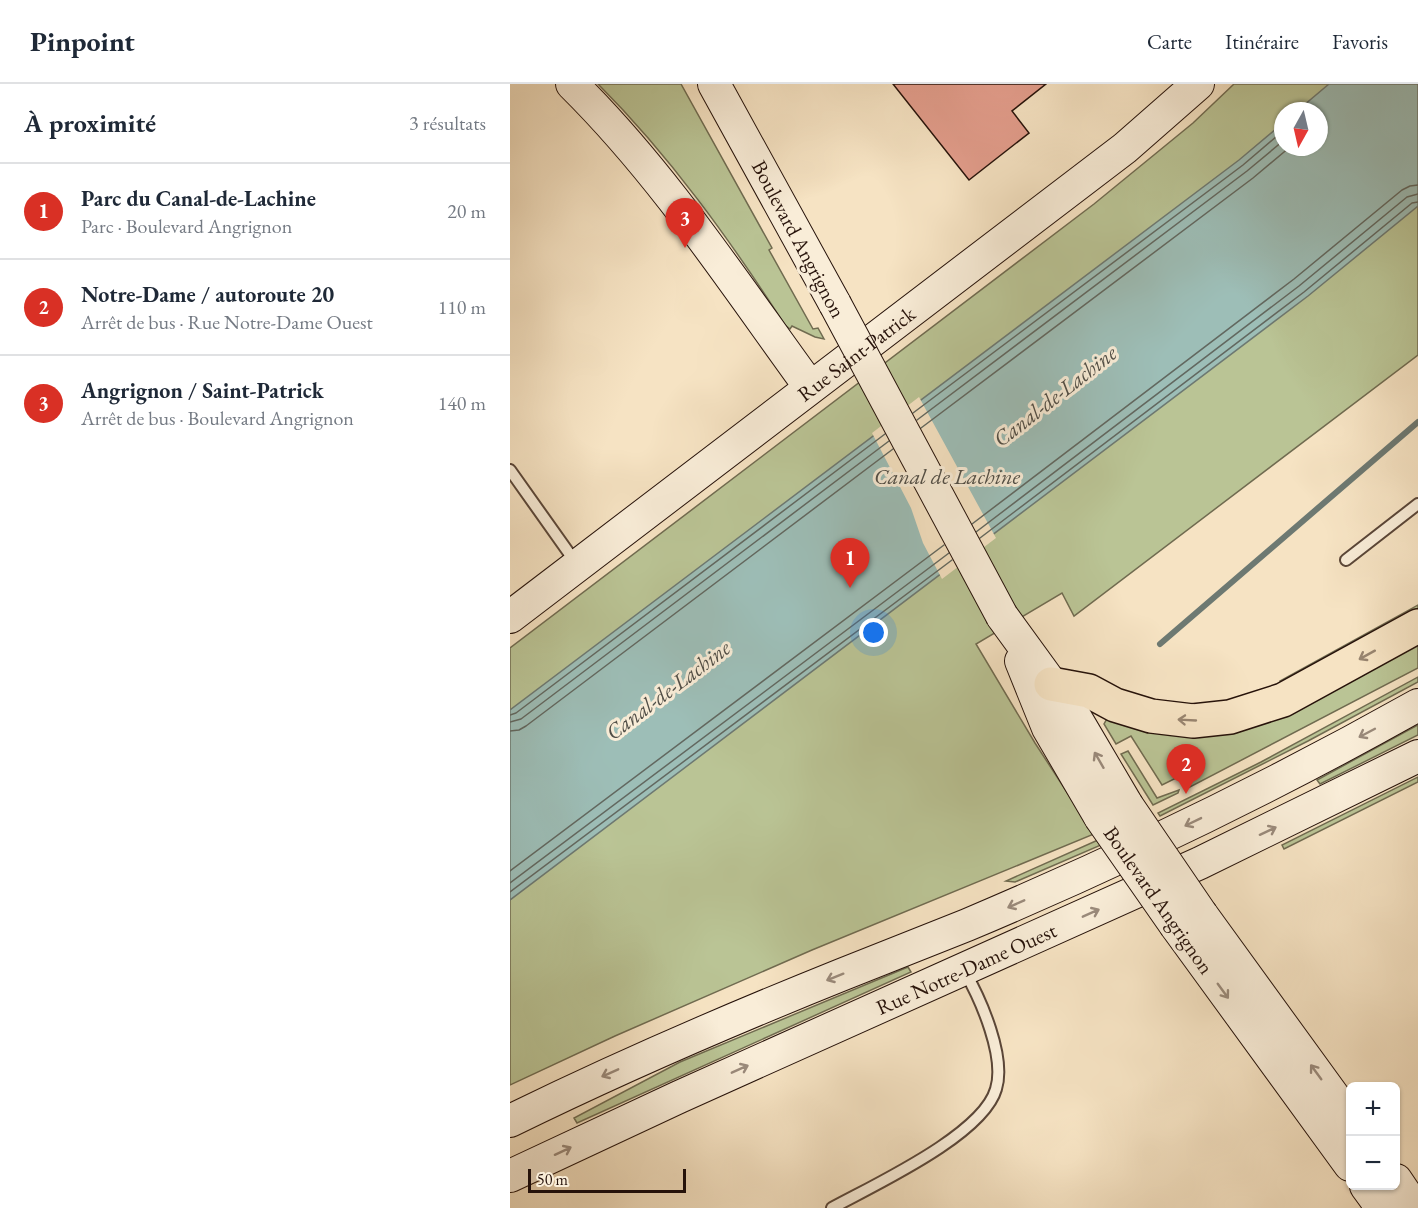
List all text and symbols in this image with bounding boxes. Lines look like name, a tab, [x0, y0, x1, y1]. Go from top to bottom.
text: Pinpoint	[30, 23, 135, 59]
text: Carte	[1147, 28, 1192, 55]
text: Itinéraire	[1225, 28, 1299, 55]
text: Favoris	[1332, 28, 1388, 55]
north arrow	[1274, 102, 1328, 156]
text: À proximité	[24, 106, 156, 140]
text: 3 résultats	[409, 110, 486, 136]
street label: Boulevard Angrignon	[746, 156, 852, 322]
text: Parc du Canal-de-Lachine	[81, 184, 316, 213]
text: 1	[38, 198, 49, 224]
text: 20 m	[447, 198, 486, 224]
pin: 3	[666, 198, 705, 248]
text: Parc · Boulevard Angrignon	[81, 213, 292, 239]
text: Notre-Dame / autoroute 20	[81, 280, 334, 309]
text: 2	[38, 294, 49, 320]
text: 110 m	[438, 294, 486, 320]
street label: Rue Saint-Patrick	[791, 299, 921, 407]
text: Arrêt de bus · Rue Notre-Dame Ouest	[81, 309, 373, 335]
water label: Canal-de-Lachine	[987, 338, 1123, 453]
text: Angrignon / Saint-Patrick	[81, 376, 324, 405]
text: 3	[38, 390, 49, 416]
text: 140 m	[438, 390, 486, 416]
text: Arrêt de bus · Boulevard Angrignon	[81, 405, 354, 431]
water label: Canal de Lachine	[874, 462, 1021, 491]
pin: 1	[830, 538, 870, 588]
your location	[859, 618, 888, 647]
water label: Canal-de-Lachine	[600, 633, 737, 746]
one-way arrow	[1359, 649, 1376, 661]
one-way arrow	[1177, 715, 1197, 726]
one-way arrow	[1358, 728, 1376, 739]
pin: 2	[1166, 744, 1206, 794]
one-way arrow	[1093, 752, 1105, 769]
one-way arrow	[1185, 817, 1203, 828]
street label: Boulevard Angrignon	[1098, 821, 1220, 979]
one-way arrow	[1258, 824, 1276, 836]
one-way arrow	[1007, 899, 1025, 910]
one-way arrow	[1081, 906, 1099, 918]
street label: Rue Notre-Dame Ouest	[871, 916, 1061, 1020]
one-way arrow	[827, 972, 845, 983]
one-way arrow	[1217, 982, 1230, 998]
one-way arrow	[731, 1063, 749, 1074]
one-way arrow	[1310, 1064, 1322, 1080]
one-way arrow	[602, 1068, 620, 1079]
map controls	[1346, 1082, 1400, 1190]
button: +	[1346, 1082, 1400, 1136]
button: −	[1346, 1136, 1400, 1190]
one-way arrow	[553, 1144, 571, 1156]
scale bar	[528, 1166, 686, 1194]
text: 50 m	[537, 1169, 568, 1190]

